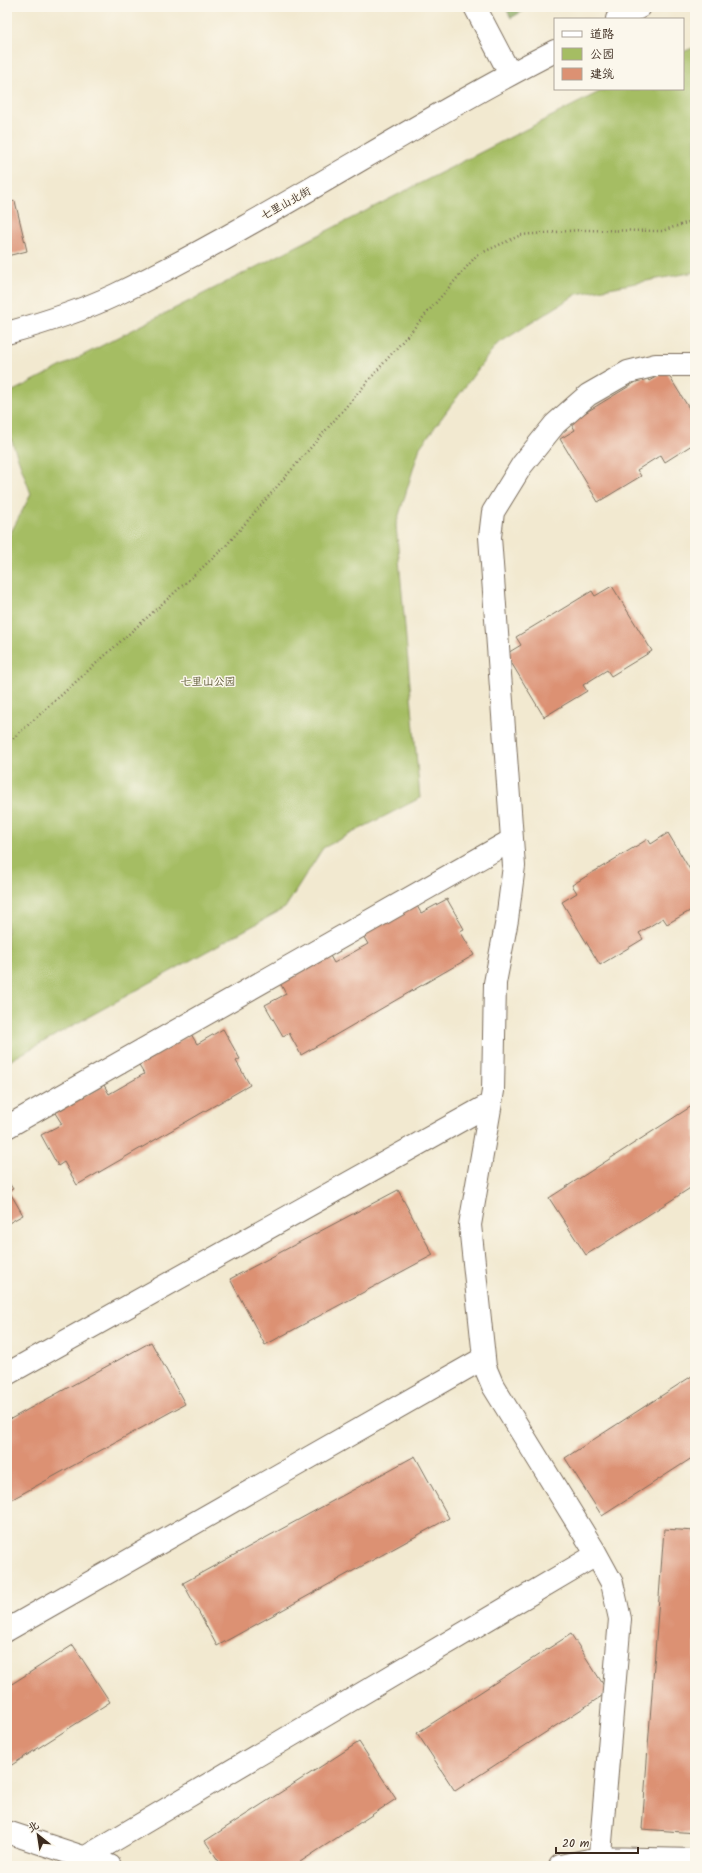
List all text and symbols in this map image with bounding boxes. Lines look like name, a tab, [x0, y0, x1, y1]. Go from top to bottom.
legend	[554, 18, 684, 90]
text: 道路	[590, 25, 614, 44]
text: 公园	[590, 45, 614, 64]
text: 建筑	[590, 65, 614, 84]
street label: 七里山北街	[258, 182, 315, 225]
park label: 七里山公园	[181, 673, 236, 691]
north arrow	[18, 1815, 58, 1855]
text: 北	[24, 1817, 43, 1838]
scale bar	[556, 1829, 638, 1855]
text: 20 m	[562, 1834, 590, 1853]

